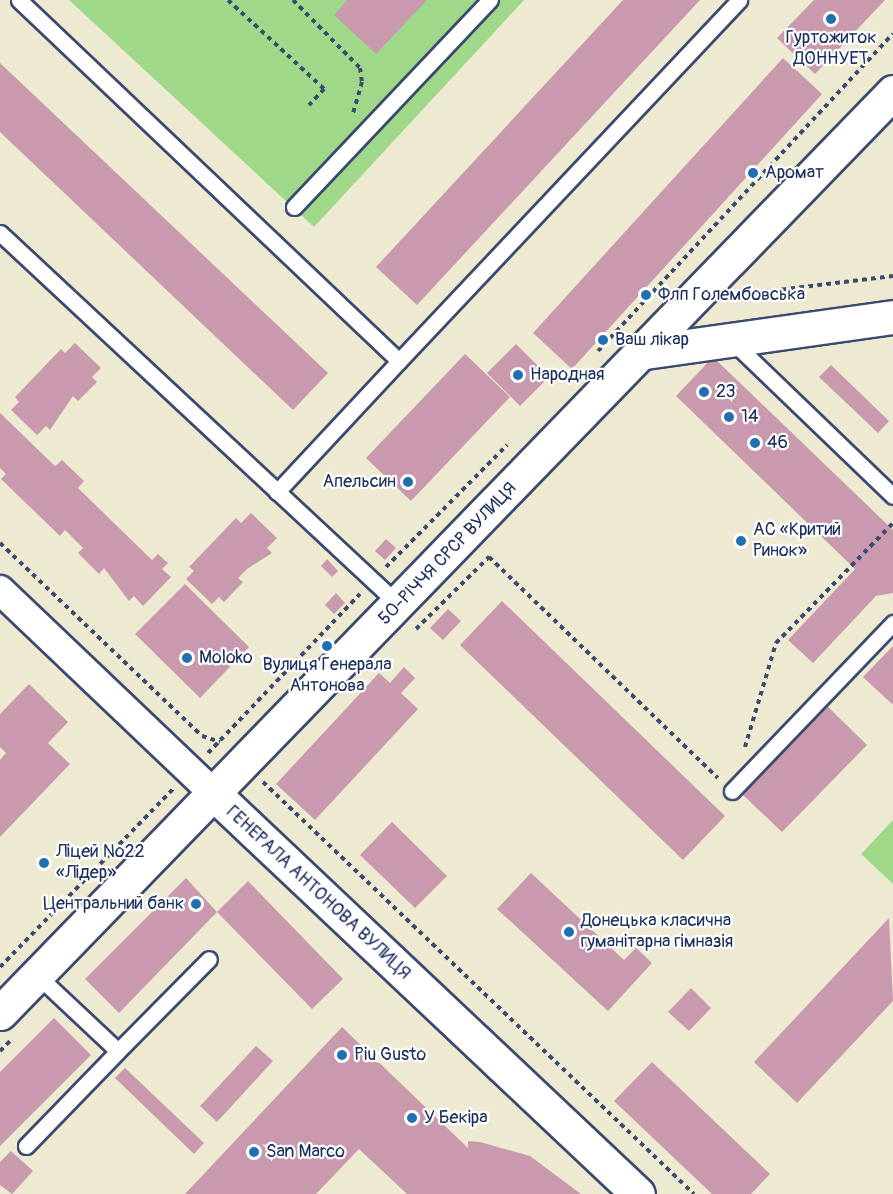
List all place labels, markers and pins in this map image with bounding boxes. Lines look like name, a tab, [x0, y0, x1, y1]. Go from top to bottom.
marker: Гуртожиток ДОННУЕТ	[824, 12, 838, 26]
place label: Гуртожиток ДОННУЕТ	[786, 28, 876, 70]
place label: Аромат	[765, 162, 824, 184]
marker: Аромат	[746, 166, 760, 180]
place label: Флп Голембовська	[658, 284, 805, 306]
marker: Флп Голембовська	[639, 288, 653, 302]
place label: Ваш лікар	[615, 329, 689, 351]
marker: Ваш лікар	[596, 333, 610, 347]
place label: Народная	[530, 364, 605, 386]
marker: Народная	[511, 368, 525, 382]
place label: 23	[716, 381, 736, 403]
marker: 23	[697, 385, 711, 399]
place label: 14	[741, 406, 758, 428]
marker: 14	[722, 410, 736, 424]
place label: 46	[767, 432, 788, 454]
marker: 46	[748, 436, 762, 450]
place label: Апельсин	[322, 471, 396, 493]
marker: Апельсин	[401, 475, 415, 489]
place label: АС «Критий Ринок»	[753, 520, 841, 562]
marker: АС «Критий Ринок»	[734, 534, 748, 548]
marker: Вулиця Генерала Антонова	[320, 639, 334, 653]
place label: Moloko	[199, 647, 253, 669]
marker: Moloko	[180, 651, 194, 665]
place label: Вулиця Генерала Антонова	[262, 655, 392, 698]
place label: Ліцей №22 «Лідер»	[56, 842, 145, 884]
marker: Ліцей №22 «Лідер»	[37, 856, 51, 870]
place label: Центральний банк	[43, 893, 184, 915]
marker: Центральний банк	[189, 897, 203, 911]
place label: Донецька класична гуманітарна гімназія	[581, 911, 733, 954]
marker: Донецька класична гуманітарна гімназія	[562, 925, 576, 939]
place label: Piu Gusto	[354, 1044, 426, 1066]
marker: Piu Gusto	[335, 1048, 349, 1062]
place label: У Бекіра	[424, 1107, 488, 1129]
marker: У Бекіра	[405, 1111, 419, 1125]
place label: San Marco	[266, 1141, 345, 1163]
marker: San Marco	[247, 1145, 261, 1159]

